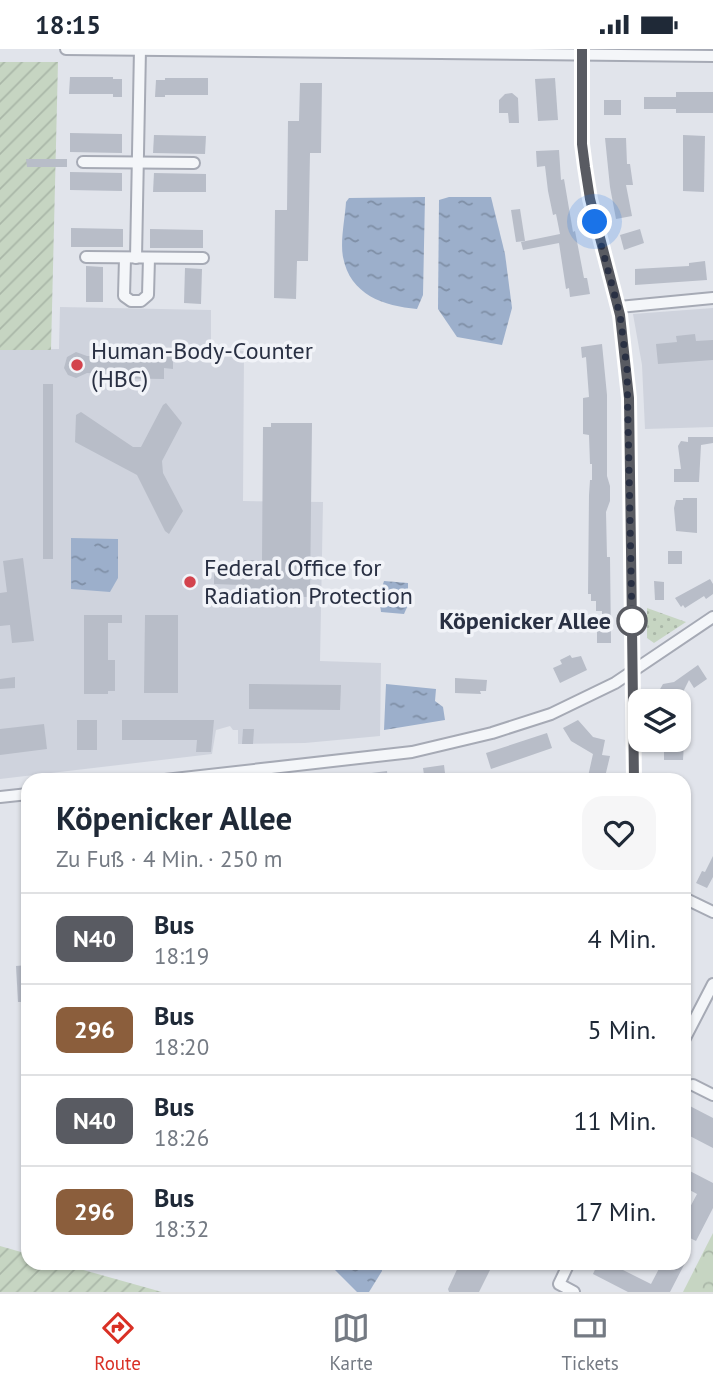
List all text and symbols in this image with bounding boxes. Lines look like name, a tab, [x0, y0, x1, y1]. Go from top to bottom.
text: 18:15	[35, 8, 101, 41]
your location	[577, 204, 612, 239]
place label: Human-Body-Counter (HBC)	[91, 335, 313, 394]
marker: Human-Body-Counter (HBC)	[69, 357, 85, 373]
place label: Federal Office for Radiation Protection	[204, 552, 413, 611]
marker: Federal Office for Radiation Protection	[182, 574, 198, 590]
place label: Köpenicker Allee	[439, 605, 611, 636]
marker: Köpenicker Allee	[617, 606, 647, 636]
map controls	[628, 689, 691, 752]
button: layers	[628, 689, 691, 752]
text: Köpenicker Allee	[56, 796, 292, 839]
button: heart	[582, 796, 656, 870]
text: Zu Fuß · 4 Min. · 250 m	[56, 844, 282, 873]
text: Bus	[154, 908, 194, 941]
text: 4 Min.	[588, 922, 656, 955]
text: N40	[73, 923, 116, 954]
text: 18:19	[154, 941, 209, 970]
text: Bus	[154, 999, 194, 1032]
text: 5 Min.	[588, 1013, 656, 1046]
text: 296	[74, 1014, 115, 1045]
text: 18:20	[154, 1032, 209, 1061]
text: Bus	[154, 1090, 194, 1123]
text: 11 Min.	[573, 1104, 656, 1137]
text: N40	[73, 1105, 116, 1136]
text: 18:26	[154, 1123, 209, 1152]
text: Bus	[154, 1181, 194, 1214]
text: 17 Min.	[575, 1195, 656, 1228]
text: 296	[74, 1196, 115, 1227]
text: 18:32	[154, 1214, 209, 1243]
tab: Route	[94, 1309, 141, 1375]
tab: Karte	[330, 1309, 373, 1375]
tab: Tickets	[562, 1309, 619, 1375]

